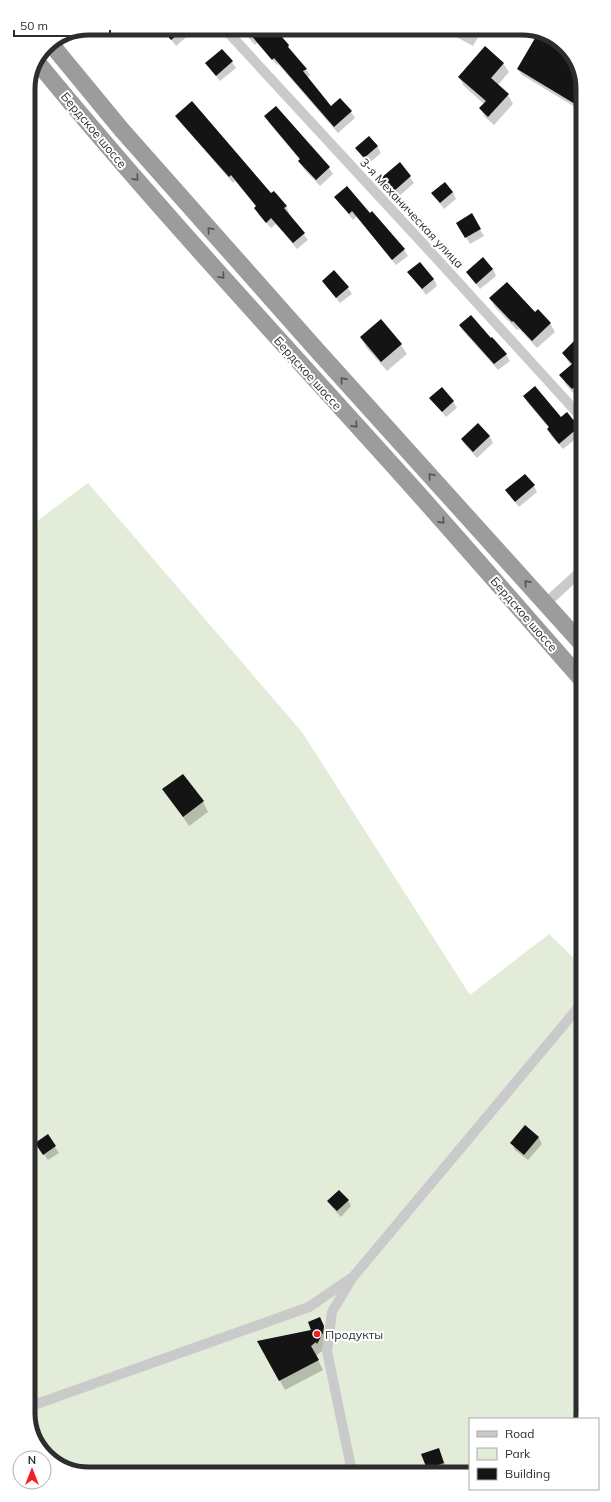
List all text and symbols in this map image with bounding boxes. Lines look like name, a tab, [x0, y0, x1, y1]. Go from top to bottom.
scale bar	[14, 12, 110, 38]
text: 50 m	[20, 18, 48, 33]
street label: Бердское шоссе	[58, 89, 130, 171]
street label: 3-я Механическая улица	[357, 155, 467, 271]
one-way arrow	[131, 174, 138, 181]
one-way arrow	[208, 228, 215, 235]
one-way arrow	[217, 271, 224, 278]
street label: Бердское шоссе	[271, 333, 345, 413]
one-way arrow	[341, 377, 348, 385]
one-way arrow	[351, 420, 358, 427]
one-way arrow	[428, 473, 435, 481]
one-way arrow	[438, 516, 445, 524]
street label: Бердское шоссе	[487, 574, 561, 655]
one-way arrow	[525, 580, 532, 587]
place label: Продукты	[325, 1327, 383, 1342]
marker: Продукты	[312, 1329, 322, 1339]
legend	[469, 1418, 599, 1490]
text: Road	[505, 1426, 534, 1441]
text: Park	[505, 1446, 531, 1461]
north arrow	[12, 1450, 52, 1490]
text: N	[28, 1453, 36, 1467]
text: Building	[505, 1466, 550, 1481]

